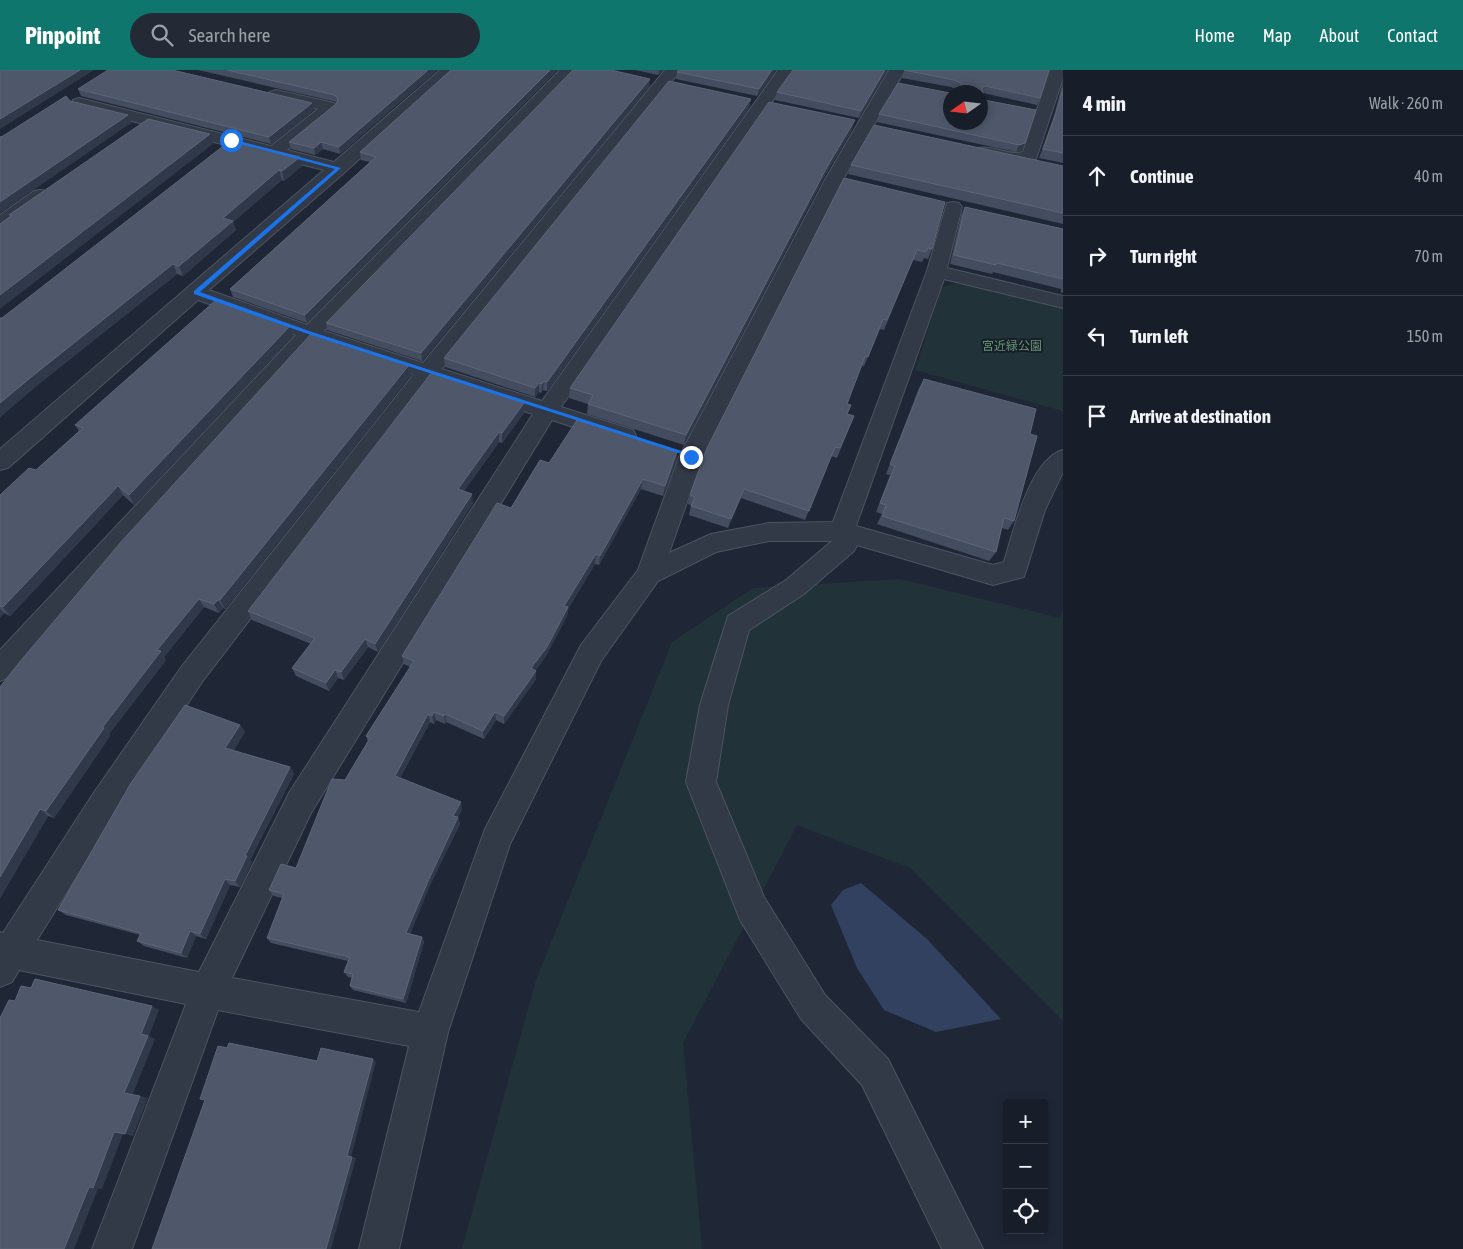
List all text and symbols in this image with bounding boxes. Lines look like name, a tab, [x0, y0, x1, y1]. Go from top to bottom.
search box	[130, 13, 480, 58]
icon: search	[148, 21, 176, 49]
text: Pinpoint	[25, 22, 100, 49]
text: Search here	[188, 24, 270, 46]
text: Home	[1195, 25, 1235, 46]
text: Map	[1263, 25, 1292, 46]
text: About	[1320, 25, 1359, 46]
text: Contact	[1387, 25, 1438, 46]
north arrow	[943, 85, 988, 130]
text: 4 min	[1083, 91, 1126, 115]
text: Walk · 260 m	[1369, 94, 1443, 112]
route start	[220, 129, 243, 152]
icon: ahead	[1083, 162, 1111, 190]
text: Continue	[1130, 165, 1194, 187]
text: 40 m	[1414, 167, 1443, 185]
icon: right	[1083, 242, 1111, 270]
text: Turn right	[1130, 245, 1197, 267]
text: 70 m	[1414, 247, 1443, 265]
icon: left	[1083, 322, 1111, 350]
text: Turn left	[1130, 325, 1188, 347]
text: 150 m	[1407, 327, 1443, 345]
park label: 宮近緑公園	[982, 339, 1042, 353]
icon: arrive	[1083, 402, 1111, 430]
text: Arrive at destination	[1130, 405, 1271, 427]
route end	[680, 446, 703, 469]
map controls	[1003, 1099, 1048, 1234]
button: +	[1003, 1099, 1048, 1144]
button: −	[1003, 1144, 1048, 1189]
button: locate	[1003, 1189, 1048, 1234]

